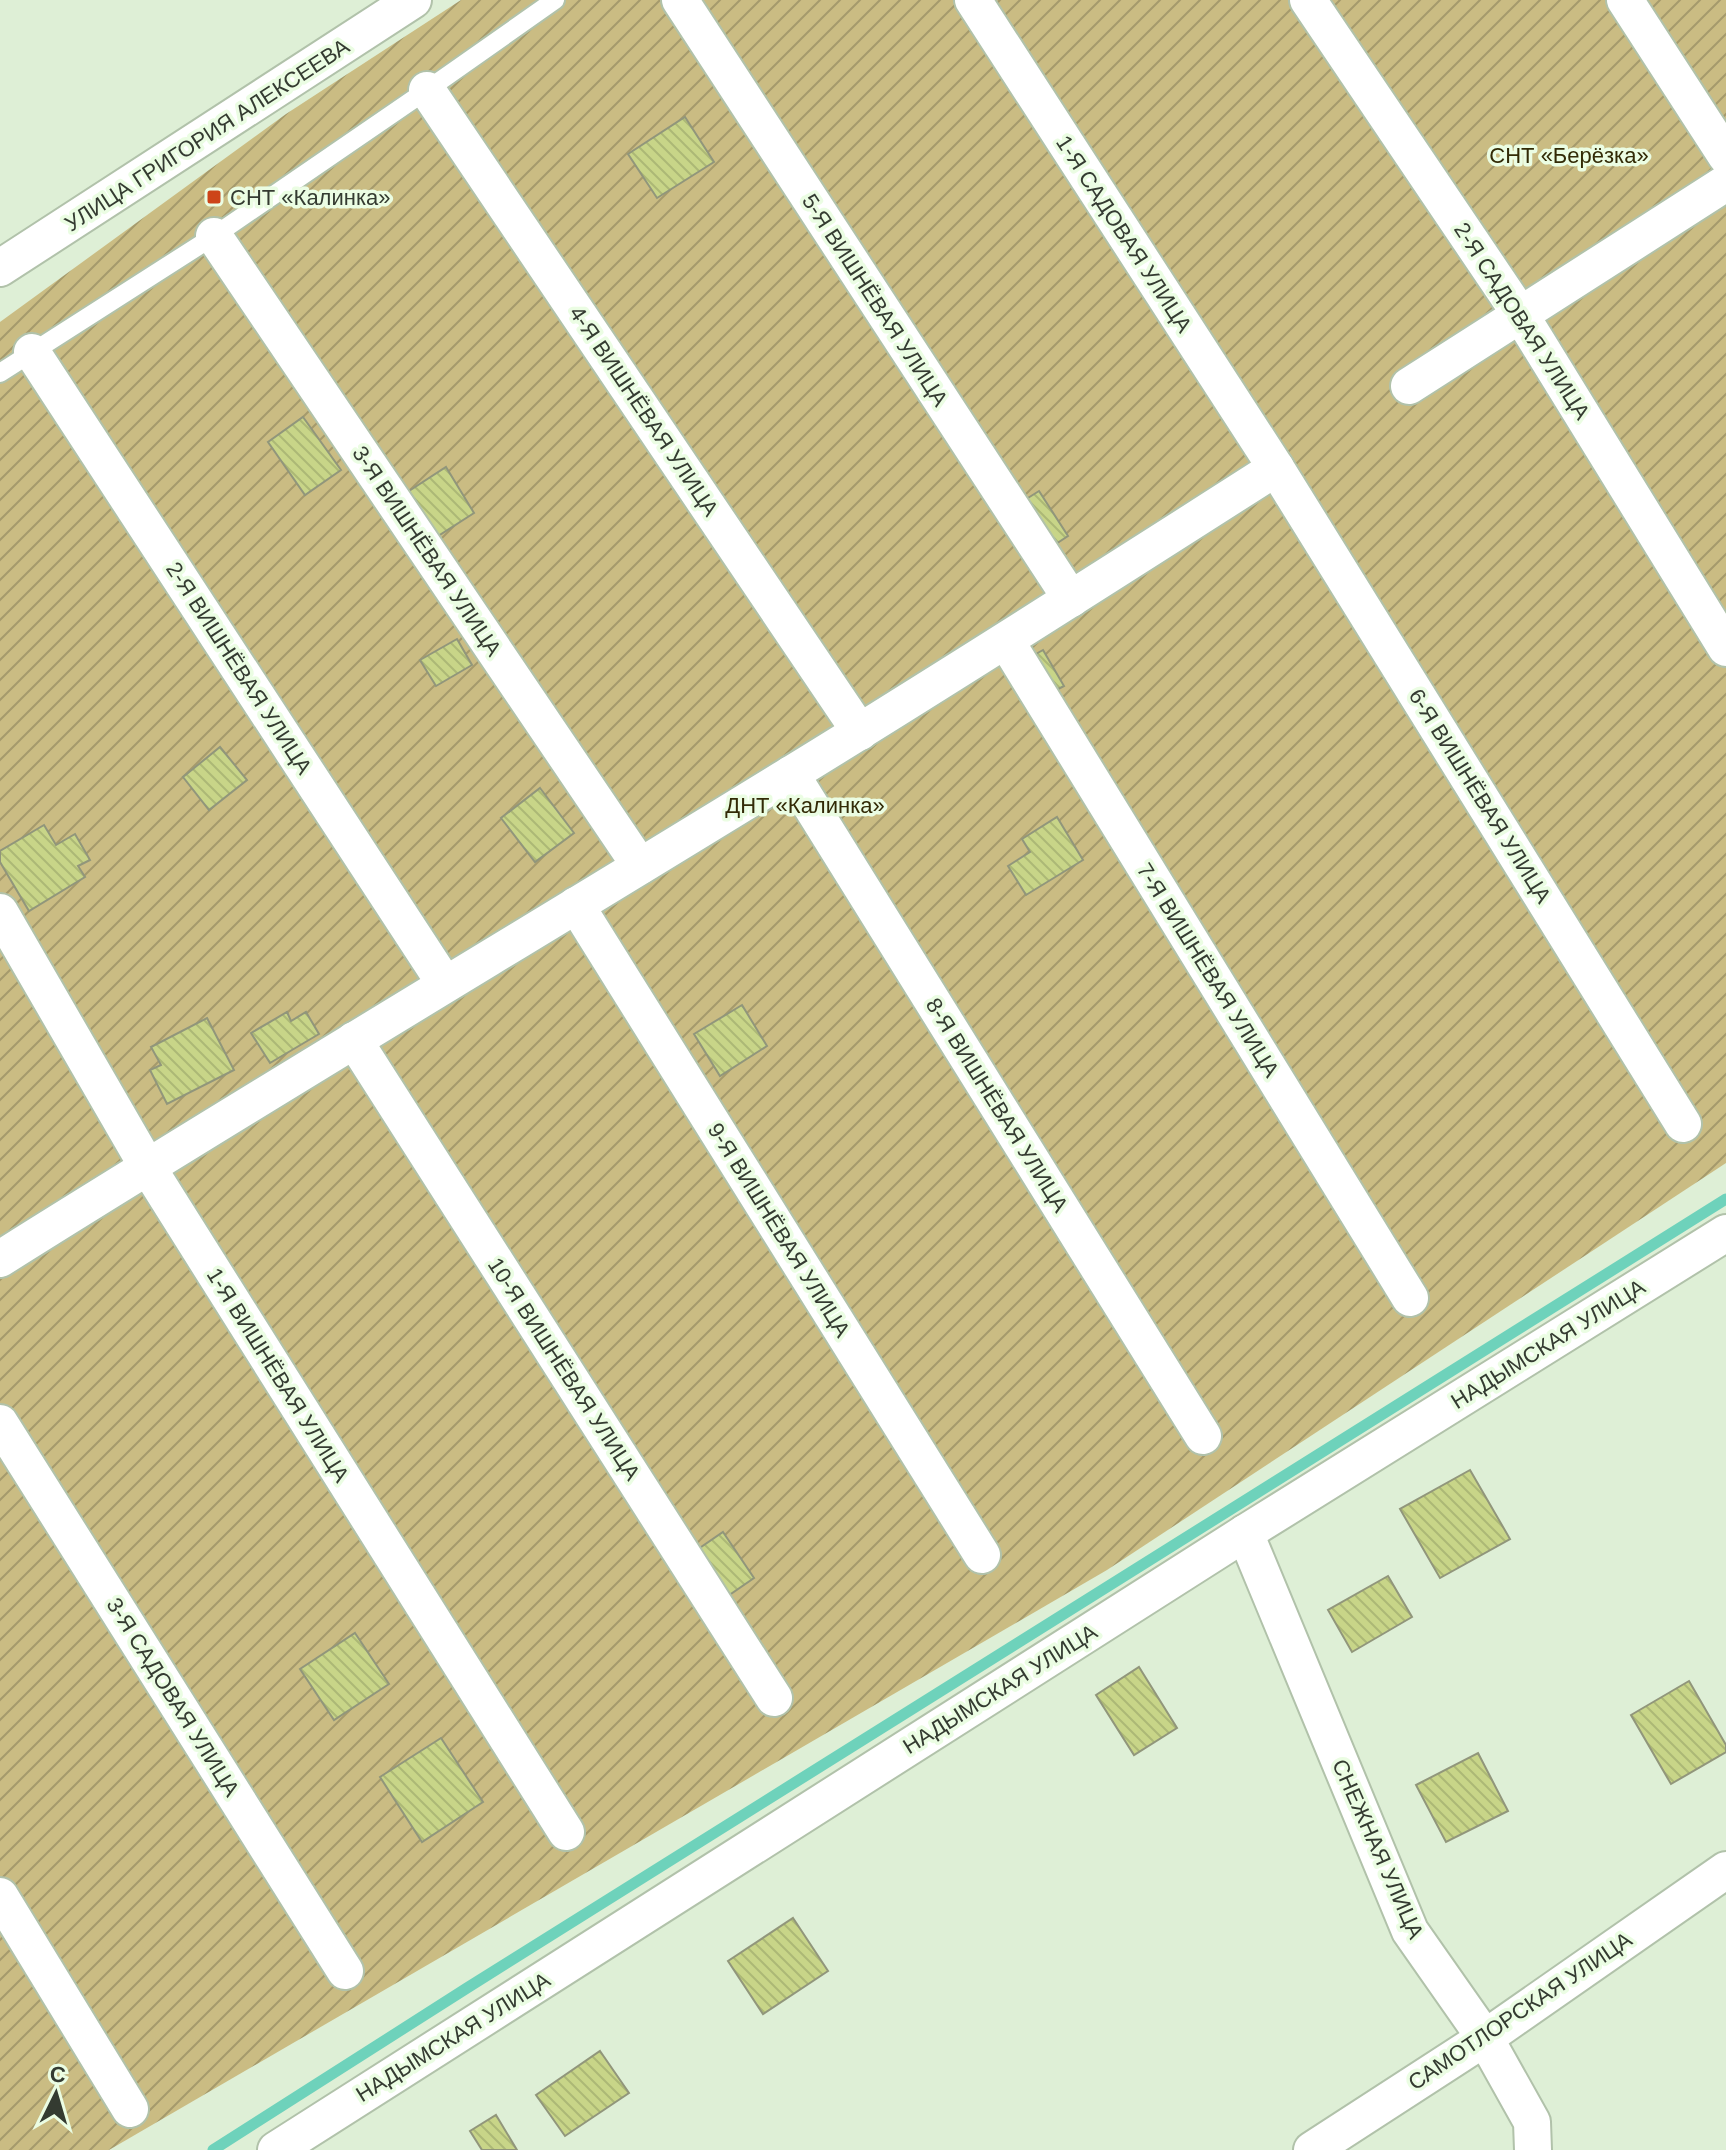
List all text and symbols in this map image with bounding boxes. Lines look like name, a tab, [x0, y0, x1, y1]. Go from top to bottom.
street label: УЛИЦА ГРИГОРИЯ АЛЕКСЕЕВА	[60, 33, 354, 236]
street label: 1-Я САДОВАЯ УЛИЦА	[1051, 131, 1197, 337]
park label: СНТ «Берёзка»	[1489, 143, 1649, 168]
place label: СНТ «Калинка»	[230, 185, 390, 210]
marker: СНТ «Калинка»	[205, 188, 223, 206]
street label: 5-Я ВИШНЁВАЯ УЛИЦА	[797, 189, 953, 411]
street label: 2-Я САДОВАЯ УЛИЦА	[1449, 218, 1595, 424]
street label: 4-Я ВИШНЁВАЯ УЛИЦА	[564, 301, 724, 521]
street label: 3-Я ВИШНЁВАЯ УЛИЦА	[347, 441, 507, 661]
street label: 2-Я ВИШНЁВАЯ УЛИЦА	[161, 557, 317, 779]
street label: 6-Я ВИШНЁВАЯ УЛИЦА	[1404, 684, 1556, 908]
park label: ДНТ «Калинка»	[725, 793, 885, 818]
street label: 7-Я ВИШНЁВАЯ УЛИЦА	[1132, 858, 1284, 1082]
street label: 8-Я ВИШНЁВАЯ УЛИЦА	[921, 993, 1073, 1217]
street label: 9-Я ВИШНЁВАЯ УЛИЦА	[703, 1118, 855, 1342]
street label: 10-Я ВИШНЁВАЯ УЛИЦА	[483, 1253, 645, 1485]
street label: 1-Я ВИШНЁВАЯ УЛИЦА	[202, 1263, 354, 1487]
street label: НАДЫМСКАЯ УЛИЦА	[1446, 1274, 1650, 1414]
street label: 3-Я САДОВАЯ УЛИЦА	[102, 1593, 245, 1801]
street label: НАДЫМСКАЯ УЛИЦА	[898, 1619, 1102, 1759]
street label: СНЕЖНАЯ УЛИЦА	[1327, 1755, 1429, 1943]
street label: САМОТЛОРСКАЯ УЛИЦА	[1403, 1927, 1637, 2095]
street label: НАДЫМСКАЯ УЛИЦА	[351, 1967, 555, 2107]
north arrow	[16, 2054, 96, 2134]
text: С	[49, 2061, 67, 2088]

